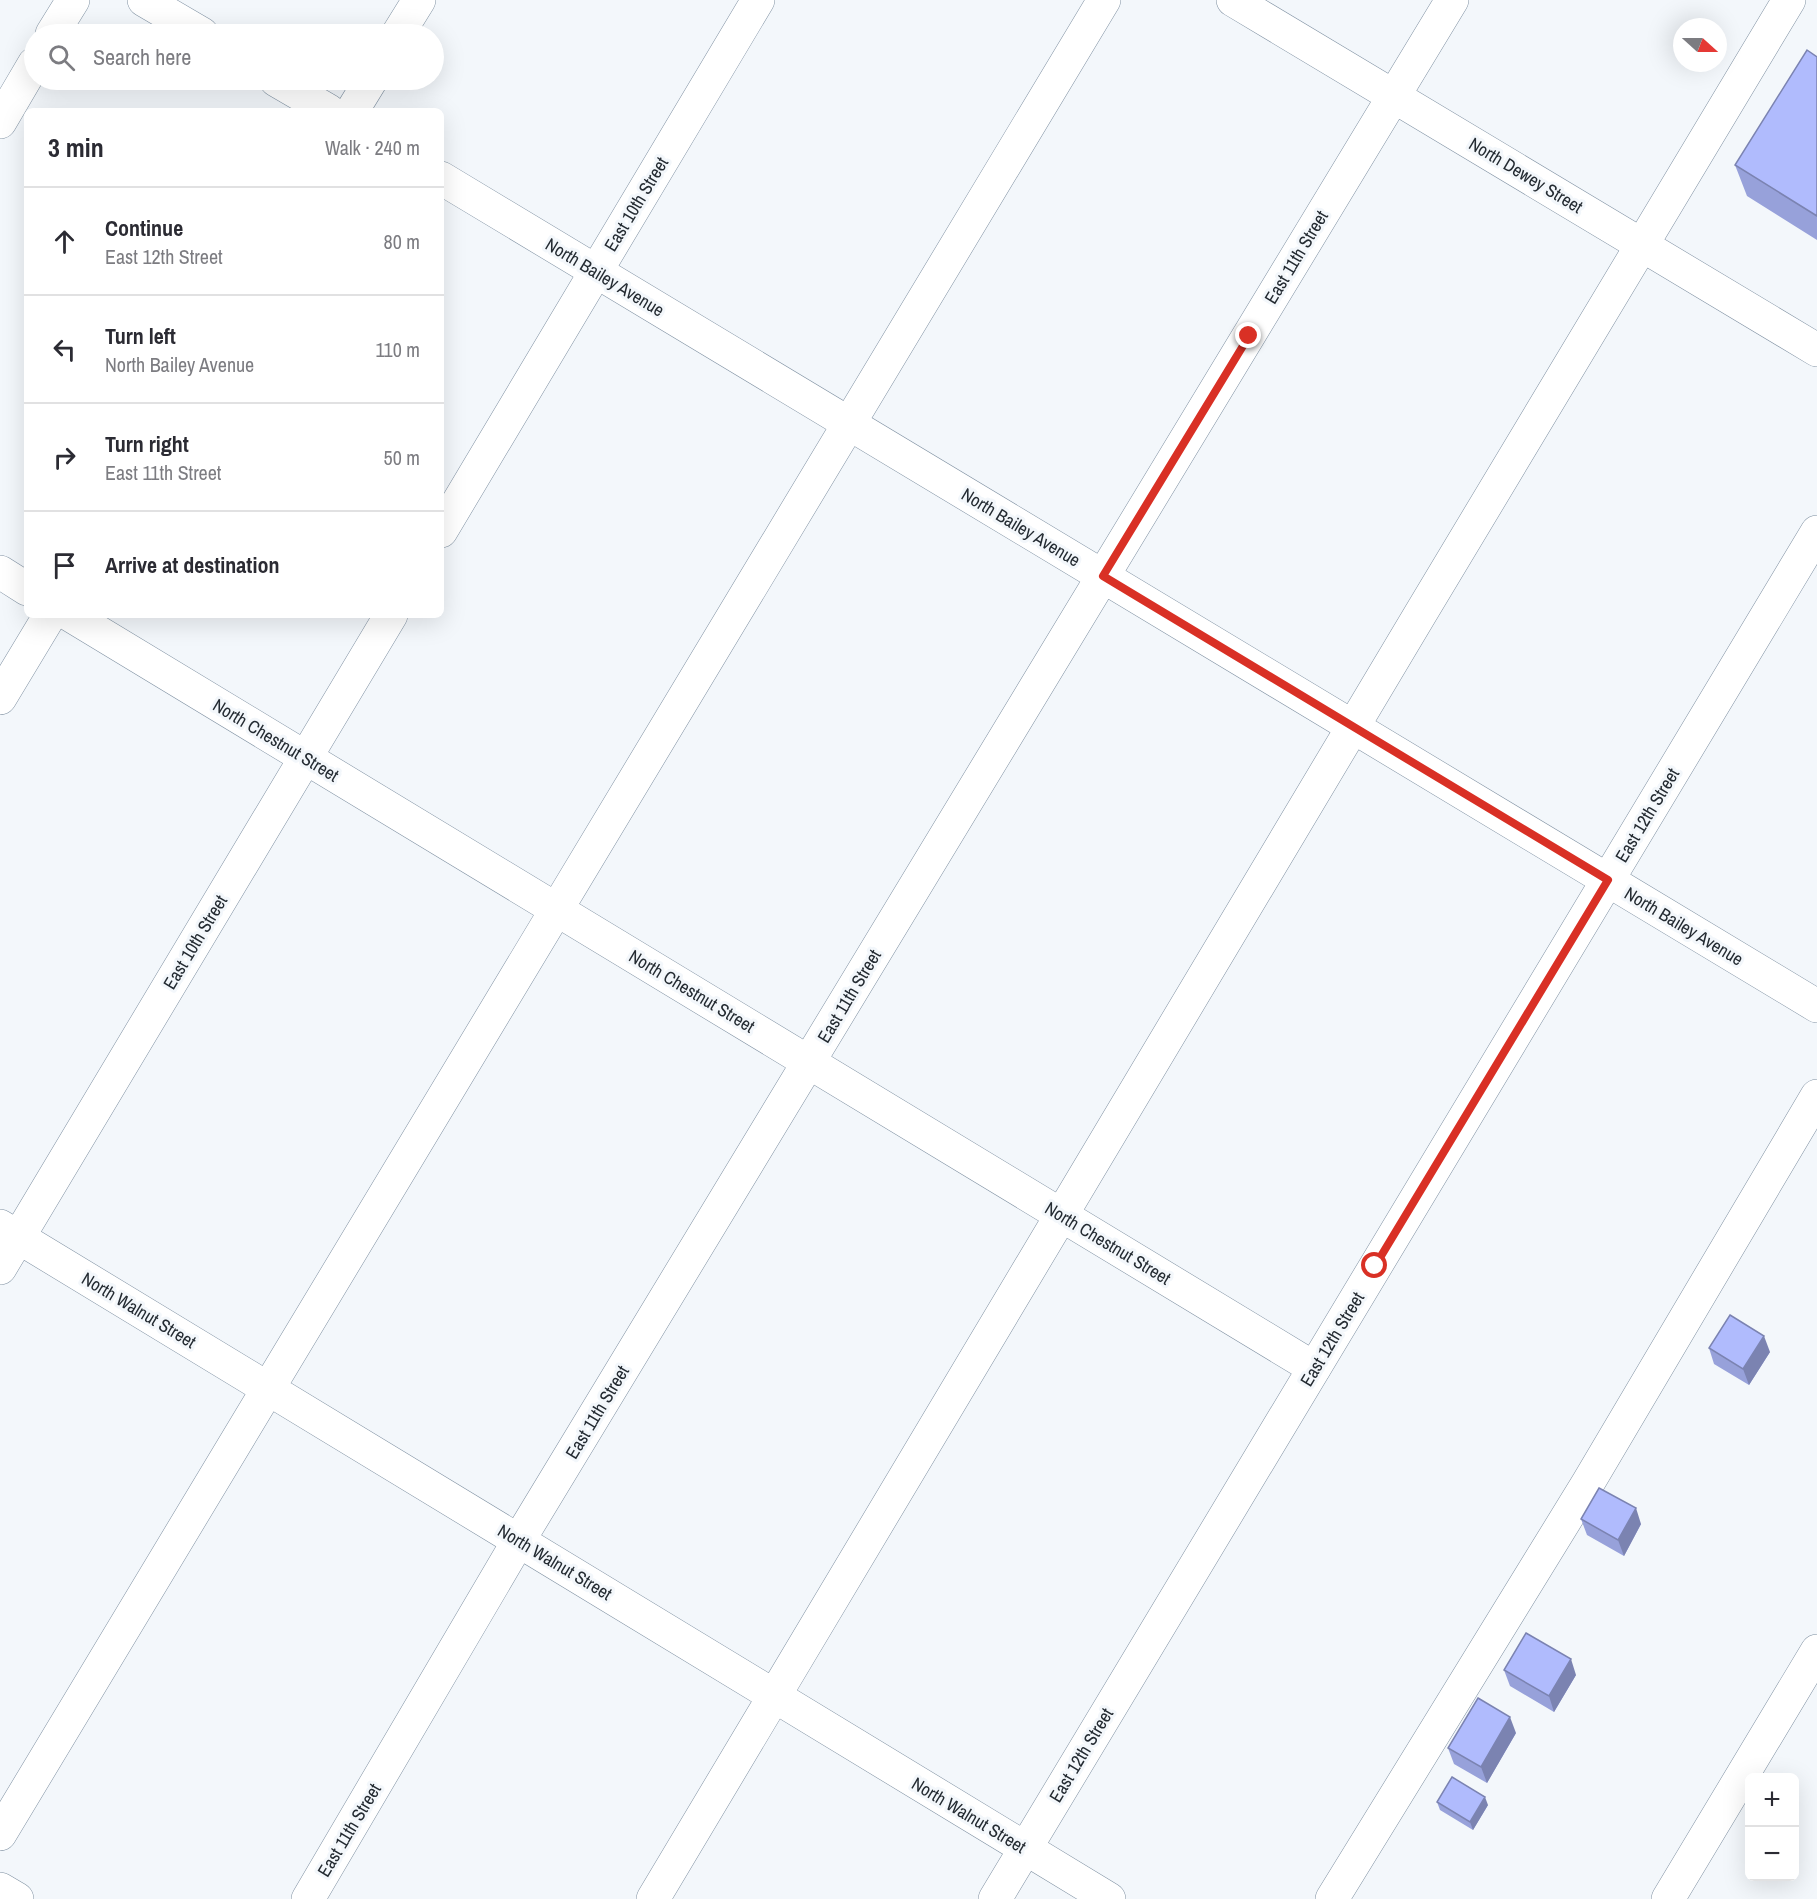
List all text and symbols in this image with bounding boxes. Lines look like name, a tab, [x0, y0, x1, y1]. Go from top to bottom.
north arrow	[1673, 18, 1727, 72]
search box	[24, 24, 444, 90]
icon: search	[45, 41, 78, 74]
text: Search here	[93, 42, 191, 72]
text: 3 min	[48, 130, 104, 165]
street label: North Dewey Street	[1464, 131, 1588, 219]
text: Walk · 240 m	[325, 134, 420, 161]
street label: East 10th Street	[598, 152, 674, 256]
street label: East 11th Street	[1258, 206, 1334, 308]
text: Continue	[105, 213, 183, 243]
icon: ahead	[48, 225, 81, 258]
text: 80 m	[384, 228, 420, 255]
street label: North Bailey Avenue	[541, 232, 669, 322]
text: East 12th Street	[105, 243, 223, 270]
text: Turn left	[105, 321, 176, 351]
route end	[1235, 322, 1261, 348]
icon: left	[48, 333, 81, 366]
text: 110 m	[376, 336, 420, 363]
text: North Bailey Avenue	[105, 351, 254, 378]
text: Turn right	[105, 429, 189, 459]
icon: right	[48, 441, 81, 474]
text: 50 m	[384, 444, 420, 471]
text: East 11th Street	[105, 459, 221, 486]
street label: North Bailey Avenue	[957, 482, 1085, 572]
icon: arrive	[48, 549, 81, 582]
text: Arrive at destination	[105, 550, 279, 580]
street label: North Chestnut Street	[208, 693, 344, 787]
street label: East 12th Street	[1609, 763, 1685, 867]
street label: North Bailey Avenue	[1620, 881, 1748, 971]
street label: East 10th Street	[157, 890, 233, 994]
street label: North Chestnut Street	[624, 944, 760, 1038]
street label: East 11th Street	[811, 945, 887, 1047]
street label: North Chestnut Street	[1040, 1196, 1176, 1290]
route start	[1361, 1252, 1387, 1278]
street label: North Walnut Street	[77, 1266, 201, 1354]
street label: East 12th Street	[1294, 1287, 1370, 1391]
street label: East 11th Street	[559, 1361, 635, 1463]
street label: North Walnut Street	[493, 1518, 617, 1606]
street label: East 12th Street	[1043, 1703, 1119, 1807]
street label: North Walnut Street	[907, 1771, 1031, 1859]
map controls	[1745, 1773, 1799, 1881]
button: +	[1745, 1773, 1799, 1827]
street label: East 11th Street	[311, 1779, 387, 1881]
button: −	[1745, 1827, 1799, 1881]

